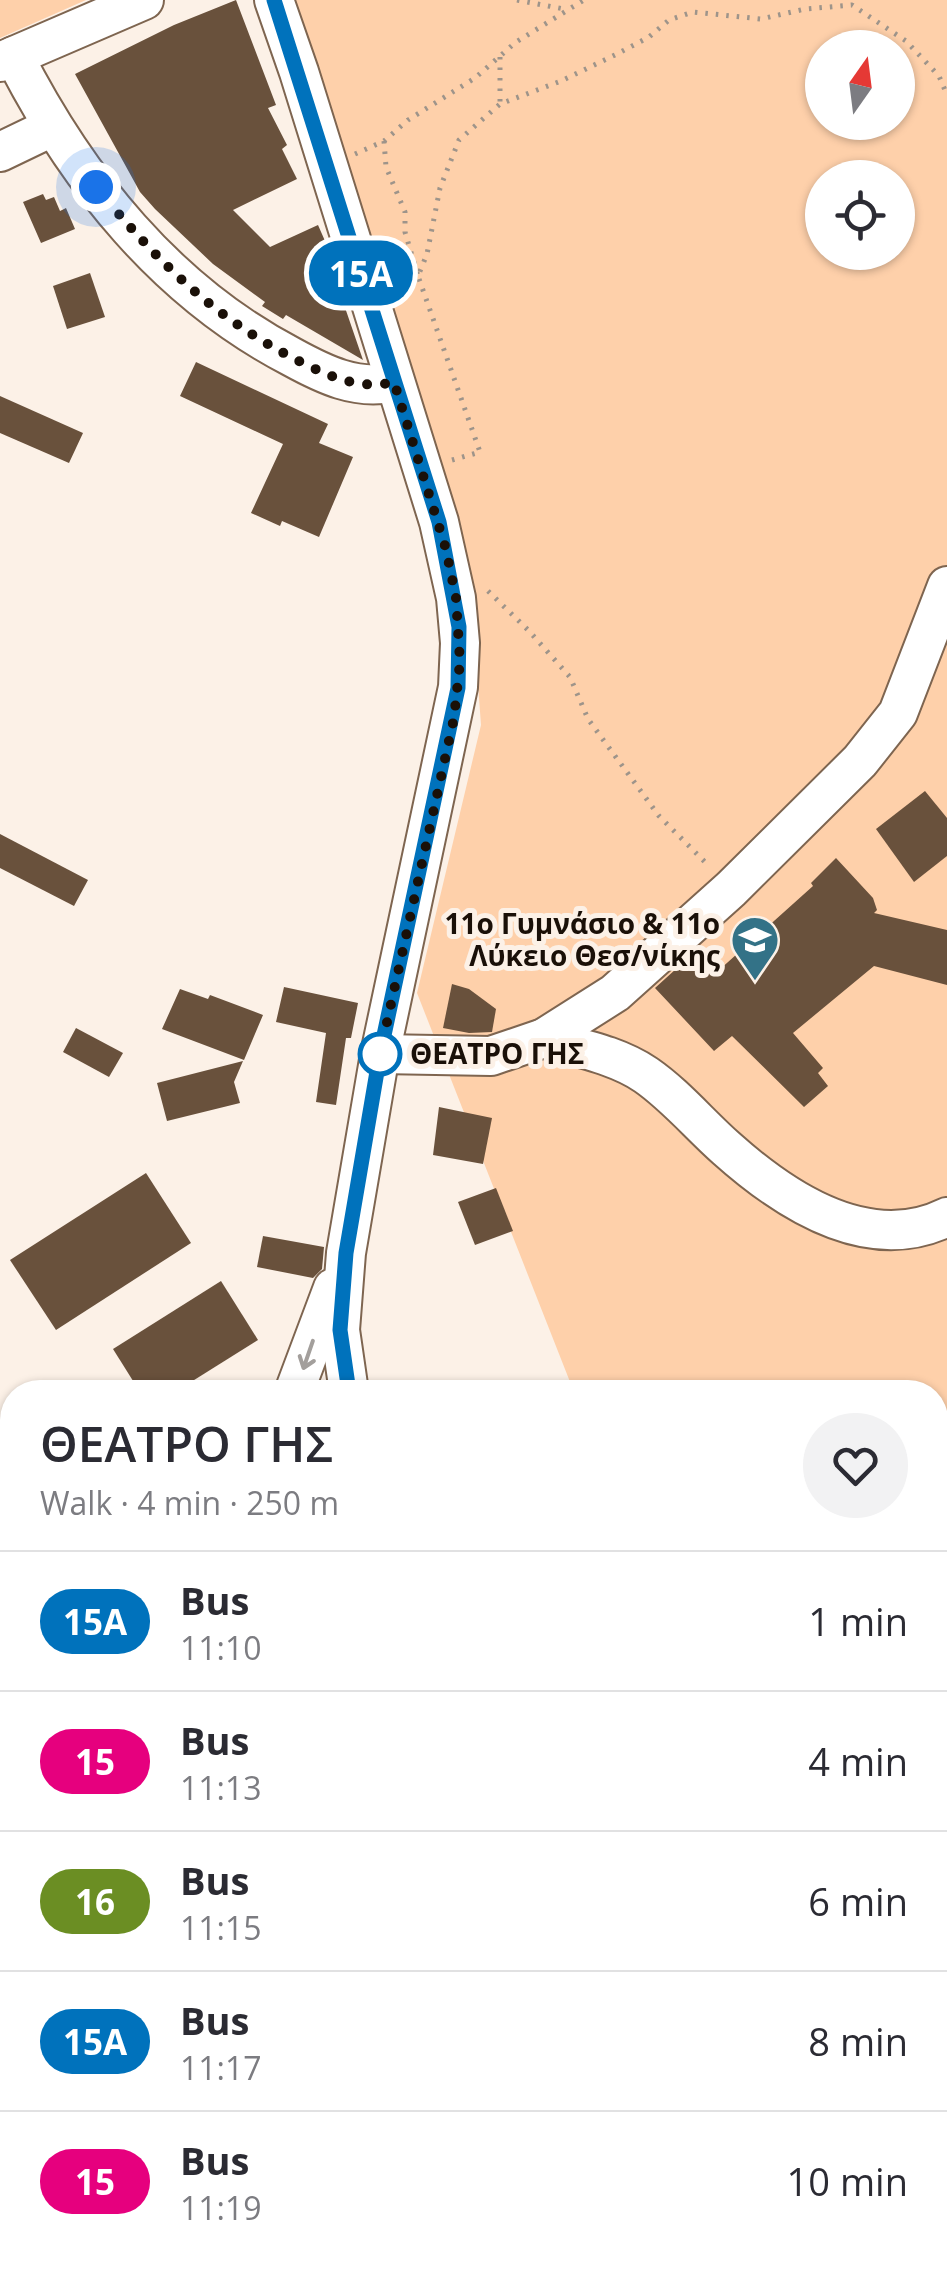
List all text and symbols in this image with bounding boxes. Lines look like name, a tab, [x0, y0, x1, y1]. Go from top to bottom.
north arrow	[805, 30, 915, 140]
map controls	[805, 30, 915, 270]
button: locate	[805, 160, 915, 270]
your location	[71, 162, 121, 212]
line badge: 15Α	[304, 240, 418, 306]
text: 15Α	[329, 250, 393, 297]
place label: 11ο Γυμνάσιο & 11ο Λύκειο Θεσ/νίκης	[444, 904, 720, 974]
school or university icon: 11ο Γυμνάσιο & 11ο Λύκειο Θεσ/νίκης	[729, 914, 781, 982]
marker: ΘΕΑΤΡΟ ΓΗΣ	[359, 1033, 401, 1075]
place label: ΘΕΑΤΡΟ ΓΗΣ	[410, 1034, 584, 1072]
one-way arrow	[297, 1339, 315, 1371]
text: ΘΕΑΤΡΟ ΓΗΣ	[40, 1411, 333, 1476]
button: heart	[803, 1413, 908, 1518]
text: Walk · 4 min · 250 m	[40, 1481, 339, 1524]
text: Bus	[180, 1574, 249, 1626]
text: 1 min	[808, 1595, 908, 1647]
text: 15Α	[63, 1598, 127, 1645]
text: 11:10	[180, 1626, 262, 1669]
text: Bus	[180, 1714, 249, 1766]
text: 4 min	[808, 1735, 908, 1787]
text: 15	[75, 1738, 115, 1785]
text: 11:13	[180, 1766, 262, 1809]
text: Bus	[180, 1854, 249, 1906]
text: 6 min	[808, 1875, 908, 1927]
text: 16	[75, 1878, 115, 1925]
text: 11:15	[180, 1906, 262, 1949]
text: Bus	[180, 1994, 249, 2046]
text: 8 min	[808, 2015, 908, 2067]
text: 15Α	[63, 2018, 127, 2065]
text: 11:17	[180, 2046, 262, 2089]
text: Bus	[180, 2134, 249, 2186]
text: 10 min	[787, 2155, 908, 2207]
text: 15	[75, 2158, 115, 2205]
text: 11:19	[180, 2186, 262, 2229]

